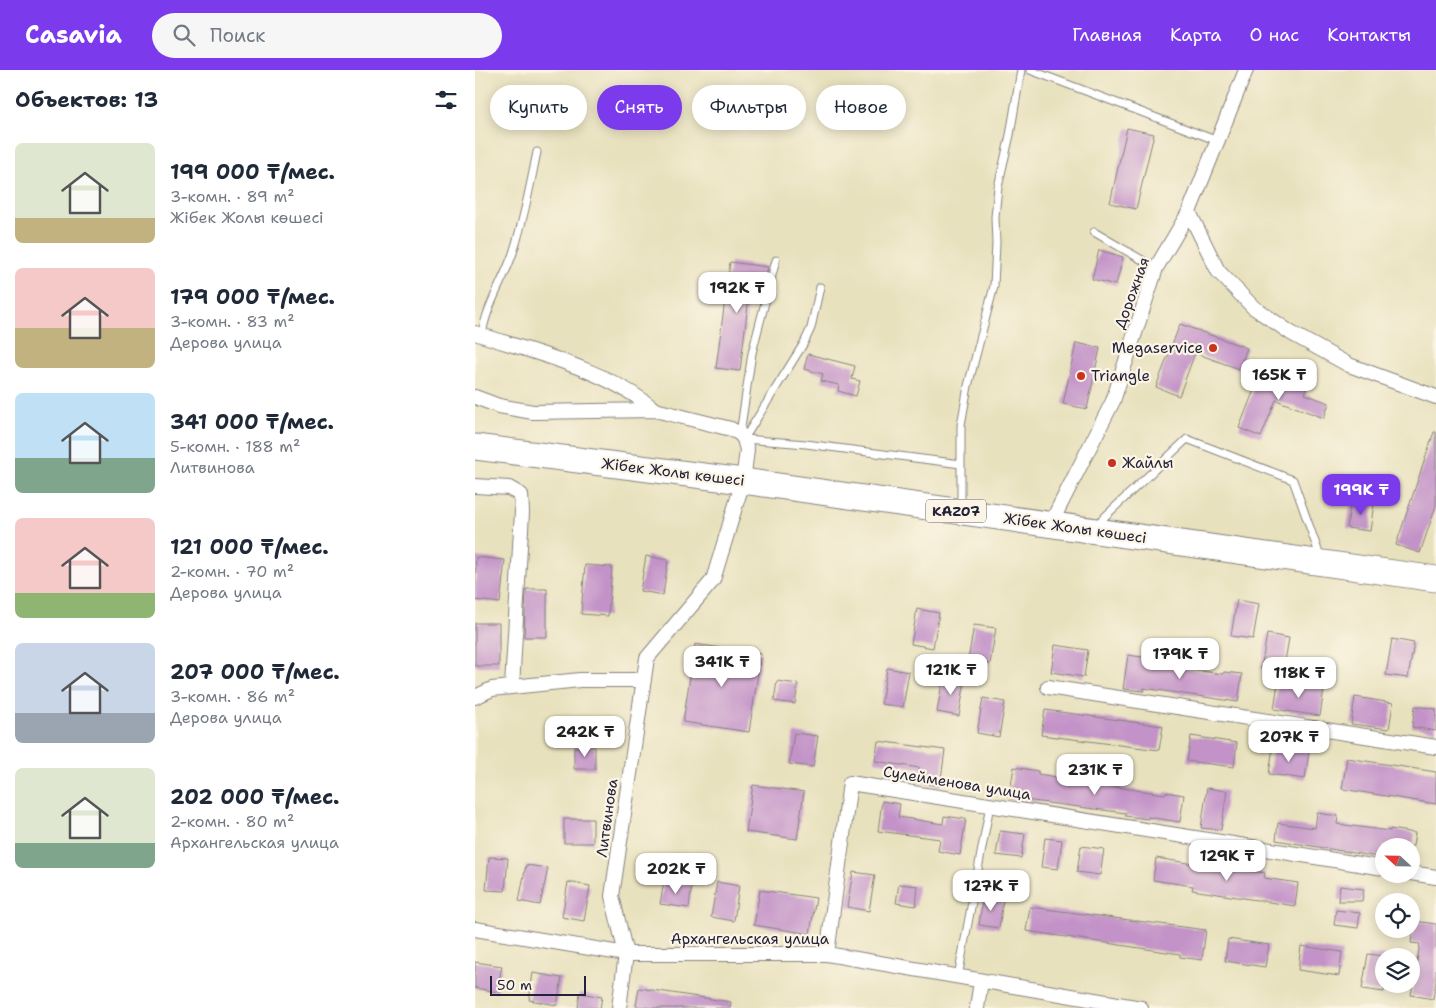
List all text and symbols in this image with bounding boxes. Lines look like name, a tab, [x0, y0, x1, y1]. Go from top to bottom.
search box	[152, 13, 502, 58]
text: Casavia	[25, 19, 122, 51]
icon: search	[170, 21, 198, 49]
text: Поиск	[210, 23, 265, 48]
text: Главная	[1072, 23, 1142, 47]
text: Карта	[1170, 23, 1222, 47]
text: О нас	[1250, 23, 1299, 47]
text: Контакты	[1327, 23, 1411, 47]
chip: Купить	[490, 85, 587, 130]
chip: Снять	[597, 85, 682, 130]
chip: Фильтры	[692, 85, 806, 130]
chip: Новое	[816, 85, 906, 130]
text: Объектов: 13	[15, 86, 158, 114]
icon: filters	[432, 86, 460, 114]
text: 199 000 ₸/мес.	[170, 158, 335, 186]
icon: home	[55, 163, 115, 223]
text: 3-комн. · 89 m²	[170, 186, 295, 207]
text: Жібек Жолы көшесі	[170, 207, 324, 228]
street label: Дорожная	[1110, 254, 1154, 332]
pin: 192K ₸	[696, 272, 778, 314]
text: 192K ₸	[709, 277, 765, 298]
text: 179 000 ₸/мес.	[170, 283, 335, 311]
icon: home	[55, 288, 115, 348]
text: 3-комн. · 83 m²	[170, 311, 295, 332]
text: Дерова улица	[170, 332, 282, 353]
place label: Megaservice	[1112, 338, 1203, 358]
marker: Megaservice	[1207, 342, 1219, 354]
pin: 165K ₸	[1238, 358, 1320, 401]
text: 165K ₸	[1252, 364, 1306, 385]
place label: Triangle	[1091, 366, 1150, 386]
marker: Triangle	[1075, 370, 1087, 382]
text: 341 000 ₸/мес.	[170, 408, 334, 436]
icon: home	[55, 413, 115, 473]
text: 5-комн. · 188 m²	[170, 436, 300, 457]
street label: Жібек Жолы көшесі	[600, 453, 746, 491]
place label: Жайлы	[1122, 453, 1173, 473]
text: Литвинова	[170, 457, 255, 478]
marker: Жайлы	[1106, 457, 1118, 469]
pin: 199K ₸	[1320, 474, 1402, 516]
text: 199K ₸	[1333, 479, 1389, 500]
road number: KAZ07	[926, 500, 986, 522]
street label: Жібек Жолы көшесі	[1002, 508, 1148, 548]
text: 121 000 ₸/мес.	[170, 533, 329, 561]
icon: home	[55, 538, 115, 598]
text: 2-комн. · 70 m²	[170, 561, 294, 582]
text: Дерова улица	[170, 582, 282, 603]
pin: 179K ₸	[1139, 638, 1221, 680]
text: 179K ₸	[1152, 643, 1208, 664]
pin: 341K ₸	[681, 646, 763, 688]
text: 341K ₸	[695, 651, 749, 672]
pin: 121K ₸	[910, 654, 992, 696]
pin: 118K ₸	[1258, 656, 1340, 699]
text: 207 000 ₸/мес.	[170, 658, 340, 686]
text: 121K ₸	[926, 659, 976, 680]
text: 118K ₸	[1273, 662, 1325, 683]
icon: home	[55, 663, 115, 723]
text: 3-комн. · 86 m²	[170, 686, 295, 707]
text: Дерова улица	[170, 707, 282, 728]
pin: 242K ₸	[544, 716, 626, 758]
pin: 207K ₸	[1248, 720, 1330, 763]
text: 242K ₸	[556, 721, 614, 742]
text: 207K ₸	[1259, 726, 1319, 747]
pin: 231K ₸	[1054, 754, 1136, 796]
text: 231K ₸	[1067, 759, 1123, 780]
street label: Сулейменова улица	[882, 761, 1033, 805]
street label: Литвинова	[592, 777, 623, 859]
text: 202 000 ₸/мес.	[170, 783, 340, 811]
icon: home	[55, 788, 115, 848]
text: 2-комн. · 80 m²	[170, 811, 294, 832]
text: Архангельская улица	[170, 832, 339, 853]
north arrow	[1375, 838, 1420, 882]
map controls	[1375, 838, 1420, 993]
pin: 129K ₸	[1186, 840, 1268, 882]
text: 129K ₸	[1200, 845, 1254, 866]
pin: 202K ₸	[635, 852, 717, 895]
text: 202K ₸	[646, 858, 706, 879]
pin: 127K ₸	[950, 870, 1032, 912]
text: 127K ₸	[964, 875, 1018, 896]
button: locate	[1375, 893, 1420, 938]
street label: Архангельская улица	[671, 929, 830, 949]
button: layers	[1375, 948, 1420, 993]
scale bar	[490, 973, 586, 996]
text: 50 m	[497, 976, 532, 994]

